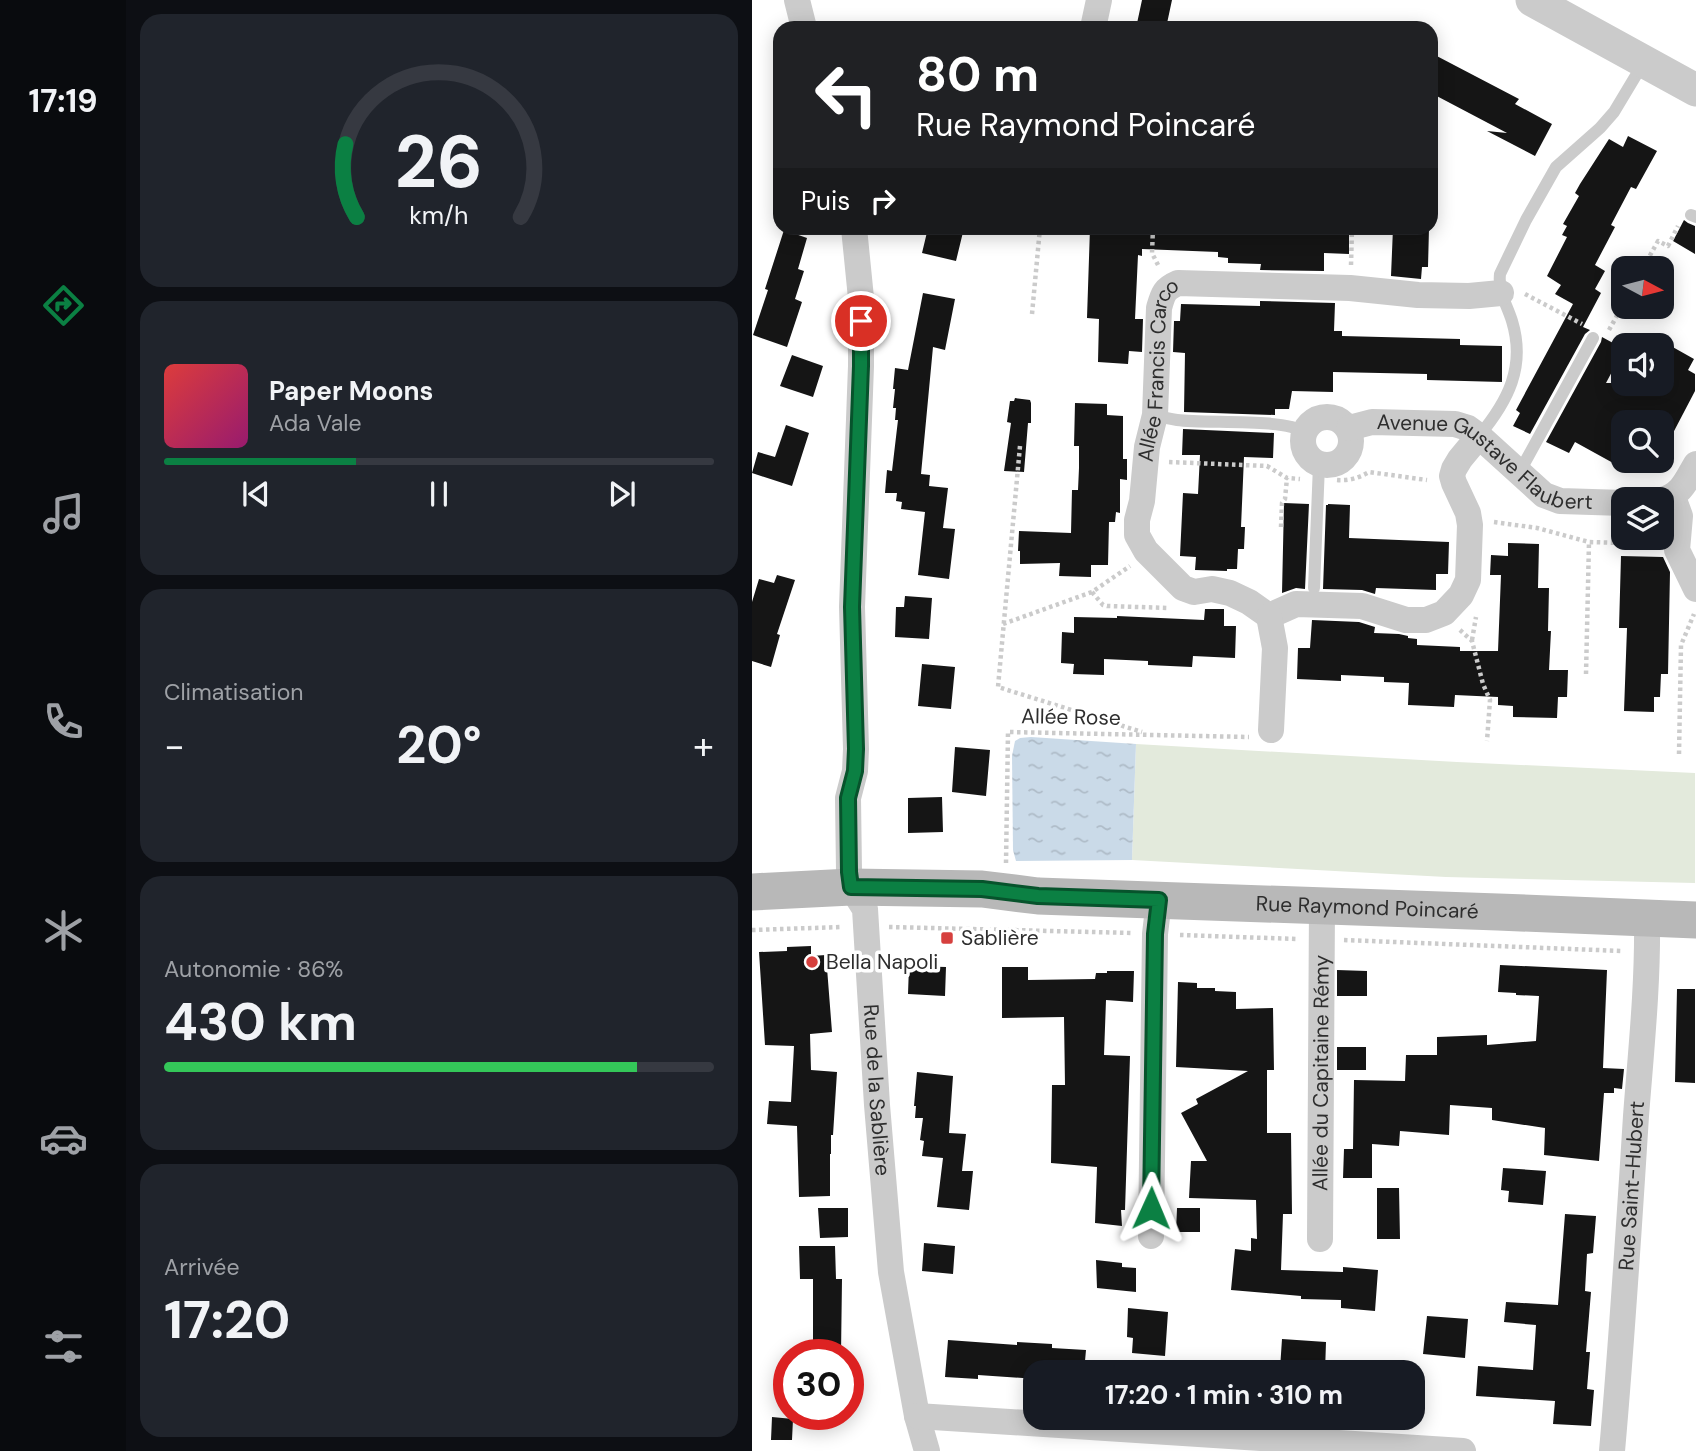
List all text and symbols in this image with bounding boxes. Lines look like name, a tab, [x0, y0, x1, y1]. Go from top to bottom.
text: 80 m	[916, 42, 1039, 106]
icon: left	[801, 49, 892, 140]
text: 17:19	[29, 80, 97, 122]
text: Rue Raymond Poincaré	[916, 104, 1256, 146]
text: 26	[395, 115, 483, 210]
icon: right	[864, 182, 902, 220]
text: Puis	[801, 184, 850, 218]
text: km/h	[409, 199, 469, 232]
north arrow	[1611, 256, 1674, 318]
map controls	[1611, 256, 1674, 550]
street label: Allée Francis Carco	[1132, 271, 1184, 463]
icon: directions	[39, 281, 88, 330]
pin	[831, 291, 891, 351]
icon: arrive	[842, 302, 880, 340]
button: sound	[1611, 333, 1674, 396]
text: Paper Moons	[269, 374, 433, 408]
text: Ada Vale	[269, 408, 362, 438]
street label: Avenue Gustave Flaubert	[1376, 408, 1593, 516]
button: search	[1611, 410, 1674, 473]
icon: previous	[237, 475, 275, 513]
icon: pause	[420, 475, 458, 513]
icon: next	[603, 475, 641, 513]
button: layers	[1611, 487, 1674, 550]
icon: music	[39, 489, 88, 538]
text: Climatisation	[164, 677, 303, 707]
icon: phone	[39, 697, 88, 746]
street label: Allée Rose	[1021, 702, 1121, 732]
text: 20°	[396, 711, 482, 779]
text: −	[164, 721, 185, 771]
text: +	[693, 721, 714, 771]
street label: Rue Raymond Poincaré	[1255, 890, 1479, 925]
icon: climate	[39, 906, 88, 955]
place label: Sablière	[961, 924, 1039, 952]
marker: Sablière	[939, 930, 955, 946]
place label: Bella Napoli	[826, 948, 938, 976]
text: Autonomie · 86%	[164, 954, 343, 984]
marker: Bella Napoli	[804, 954, 820, 970]
street label: Allée du Capitaine Rémy	[1306, 954, 1336, 1191]
text: 430 km	[164, 988, 357, 1056]
street label: Rue de la Sablière	[857, 1003, 897, 1177]
street label: Rue Saint-Hubert	[1612, 1100, 1651, 1271]
icon: car	[39, 1114, 88, 1163]
position arrow	[1114, 1171, 1188, 1245]
text: Arrivée	[164, 1252, 240, 1282]
text: 17:20	[164, 1286, 290, 1354]
icon: filters	[39, 1322, 88, 1371]
speed limit sign: 30	[773, 1339, 864, 1430]
text: 17:20 · 1 min · 310 m	[1105, 1378, 1343, 1412]

